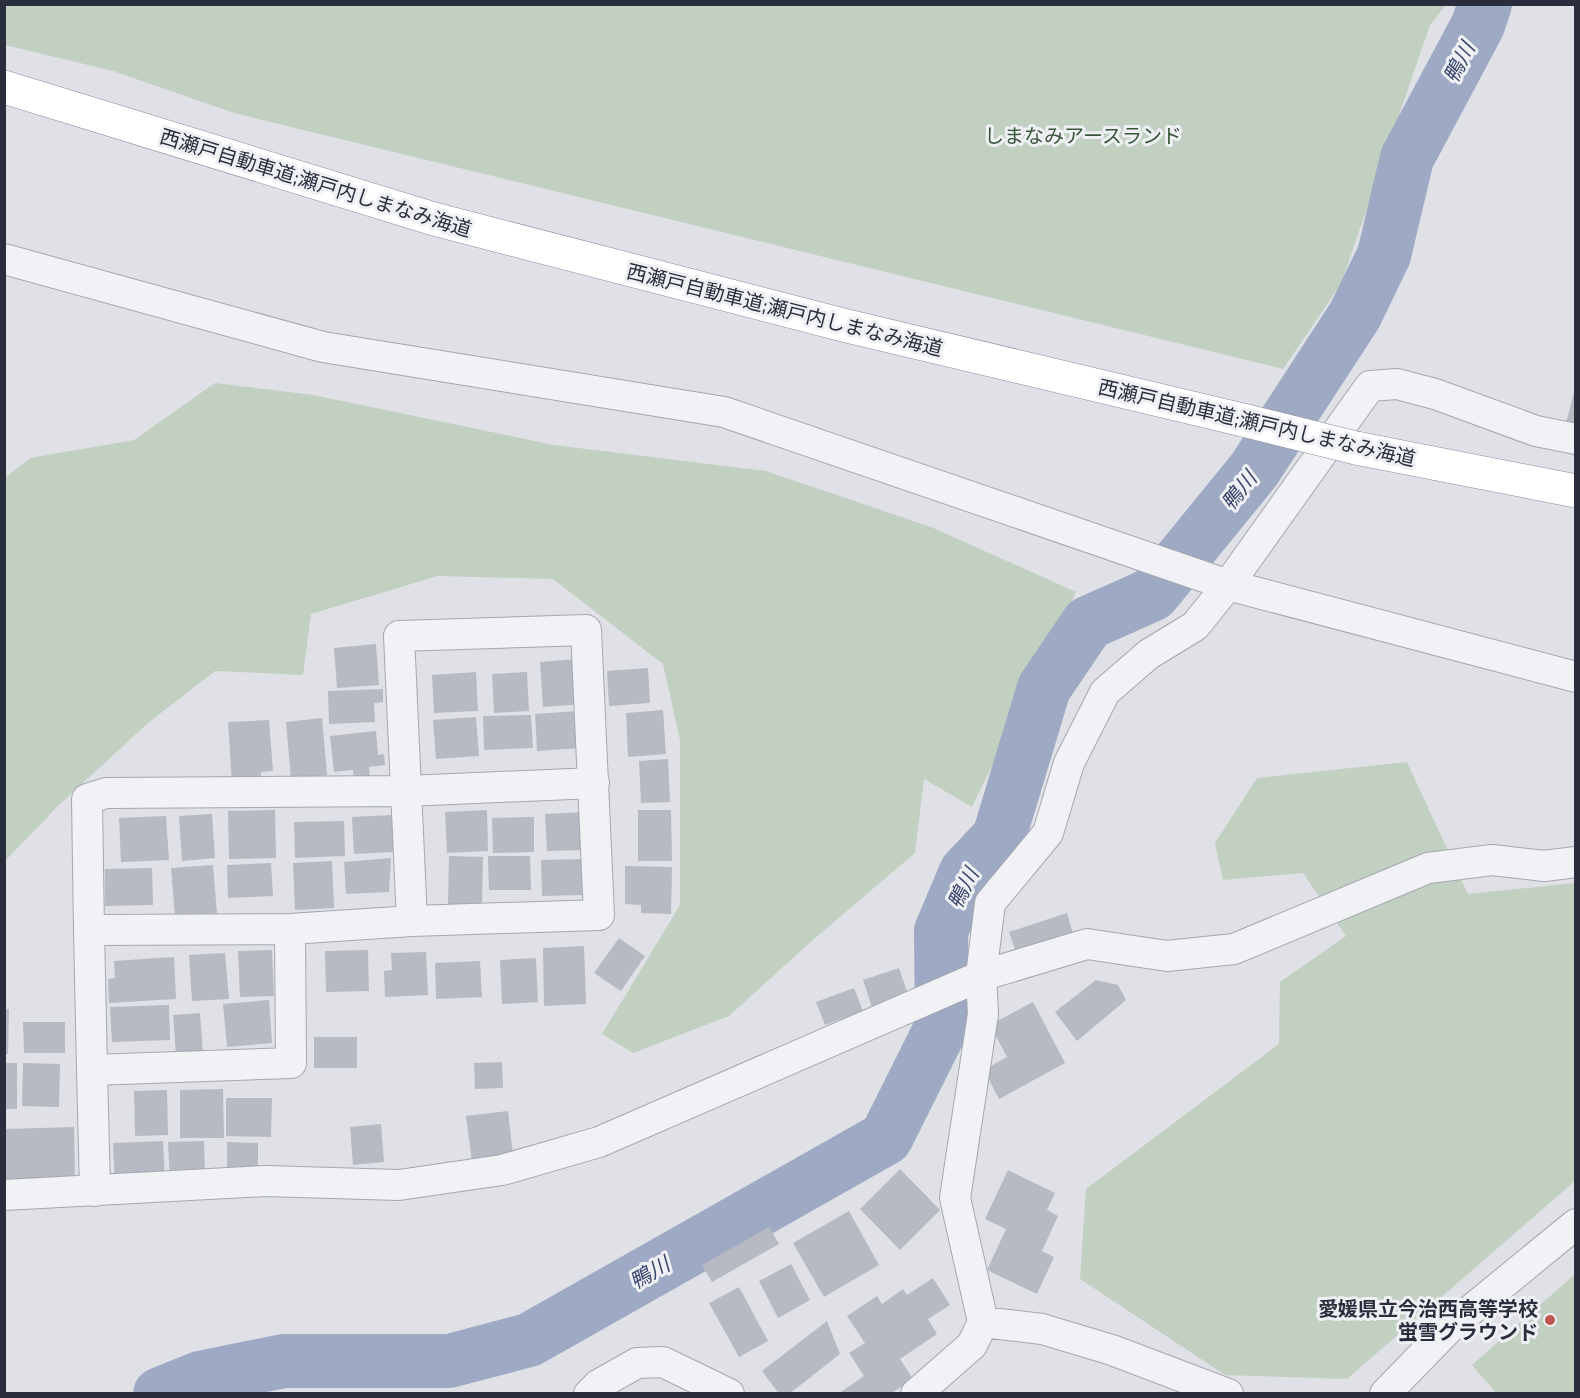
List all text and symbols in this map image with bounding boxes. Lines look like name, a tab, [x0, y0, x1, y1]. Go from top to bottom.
water label: 鴨川	[1437, 36, 1480, 86]
street label: 西瀬戸自動車道;瀬戸内しまなみ海道	[157, 123, 475, 241]
park label: しまなみアースランド	[984, 123, 1182, 147]
street label: 西瀬戸自動車道;瀬戸内しまなみ海道	[625, 258, 945, 360]
street label: 西瀬戸自動車道;瀬戸内しまなみ海道	[1096, 374, 1418, 470]
water label: 鴨川	[1215, 464, 1262, 514]
water label: 鴨川	[941, 862, 984, 912]
water label: 鴨川	[625, 1250, 675, 1293]
place label: 愛媛県立今治西高等学校 蛍雪グラウンド	[1318, 1296, 1538, 1343]
marker: 愛媛県立今治西高等学校 蛍雪グラウンド	[1543, 1313, 1557, 1327]

